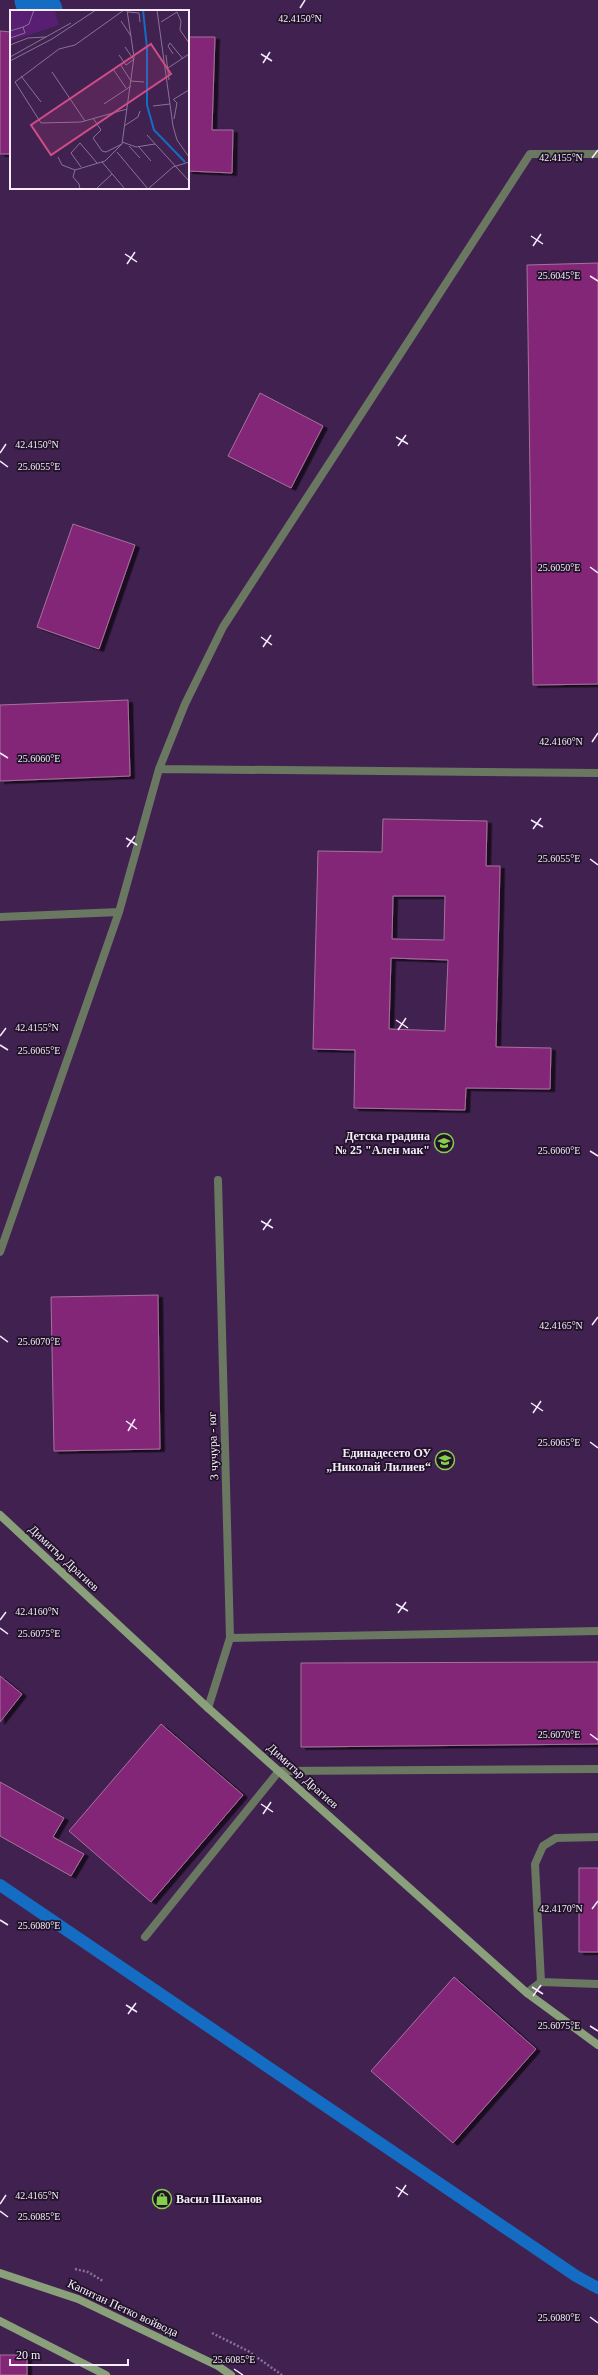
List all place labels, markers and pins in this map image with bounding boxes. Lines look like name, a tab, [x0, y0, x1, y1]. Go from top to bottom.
place label: Детска градина № 25 "Ален мак"	[335, 1129, 430, 1157]
school or university icon: Детска градина № 25 "Ален мак"	[433, 1132, 455, 1154]
place label: Единадесето ОУ „Николай Лилиев“	[326, 1446, 431, 1474]
school or university icon: Единадесето ОУ „Николай Лилиев“	[434, 1449, 456, 1471]
shop icon: Васил Шаханов	[151, 2188, 173, 2210]
place label: Васил Шаханов	[176, 2192, 263, 2206]

